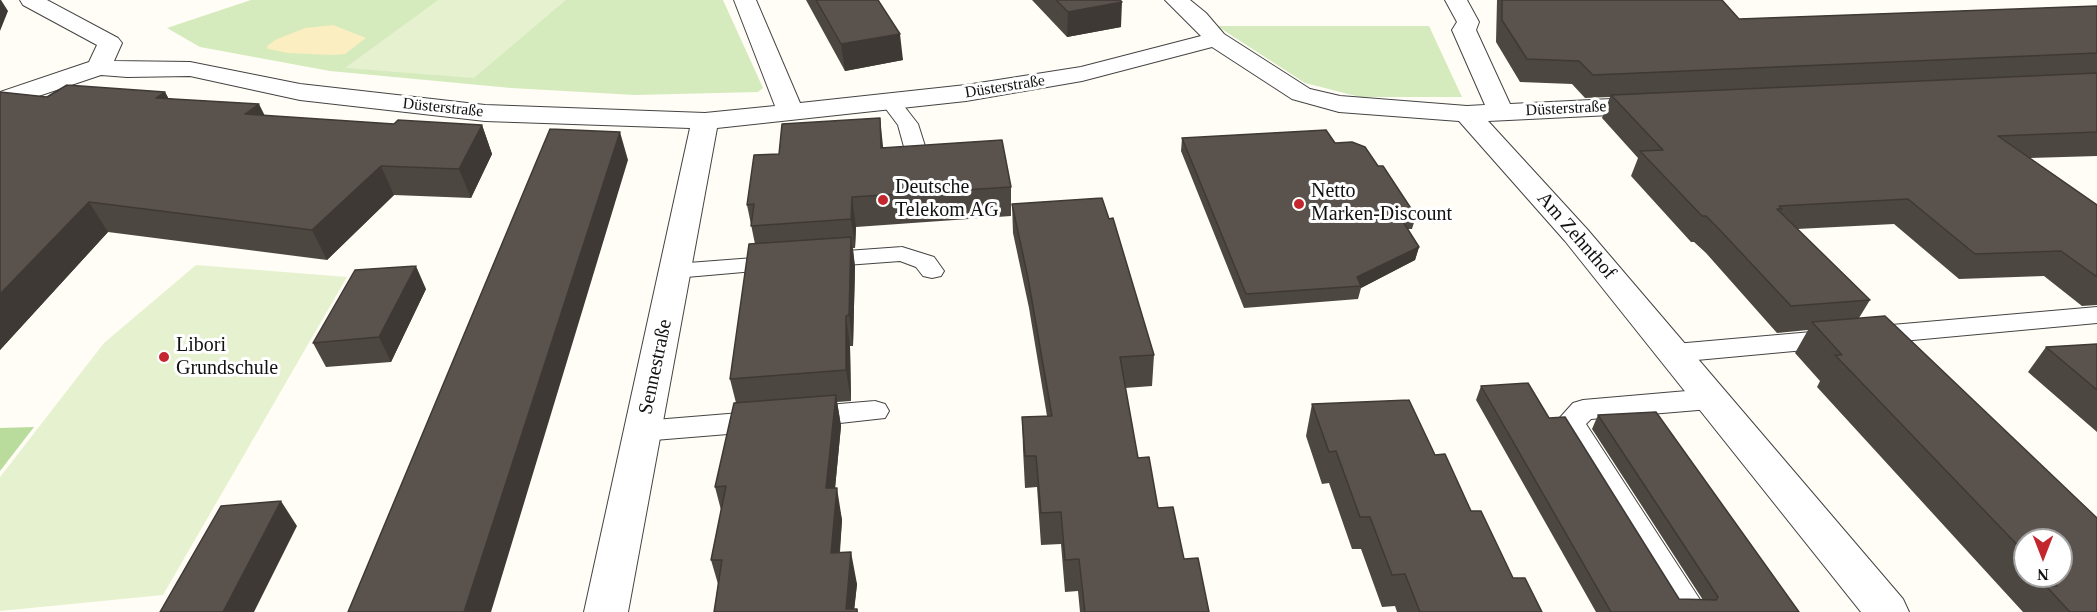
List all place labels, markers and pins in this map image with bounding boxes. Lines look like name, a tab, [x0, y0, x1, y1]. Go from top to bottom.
place label: Deutsche Telekom AG	[895, 176, 999, 223]
place label: Netto Marken-Discount	[1311, 180, 1452, 227]
marker: Deutsche Telekom AG	[876, 193, 890, 207]
marker: Netto Marken-Discount	[1292, 197, 1306, 211]
place label: Libori Grundschule	[176, 334, 278, 381]
marker: Libori Grundschule	[157, 350, 171, 364]

